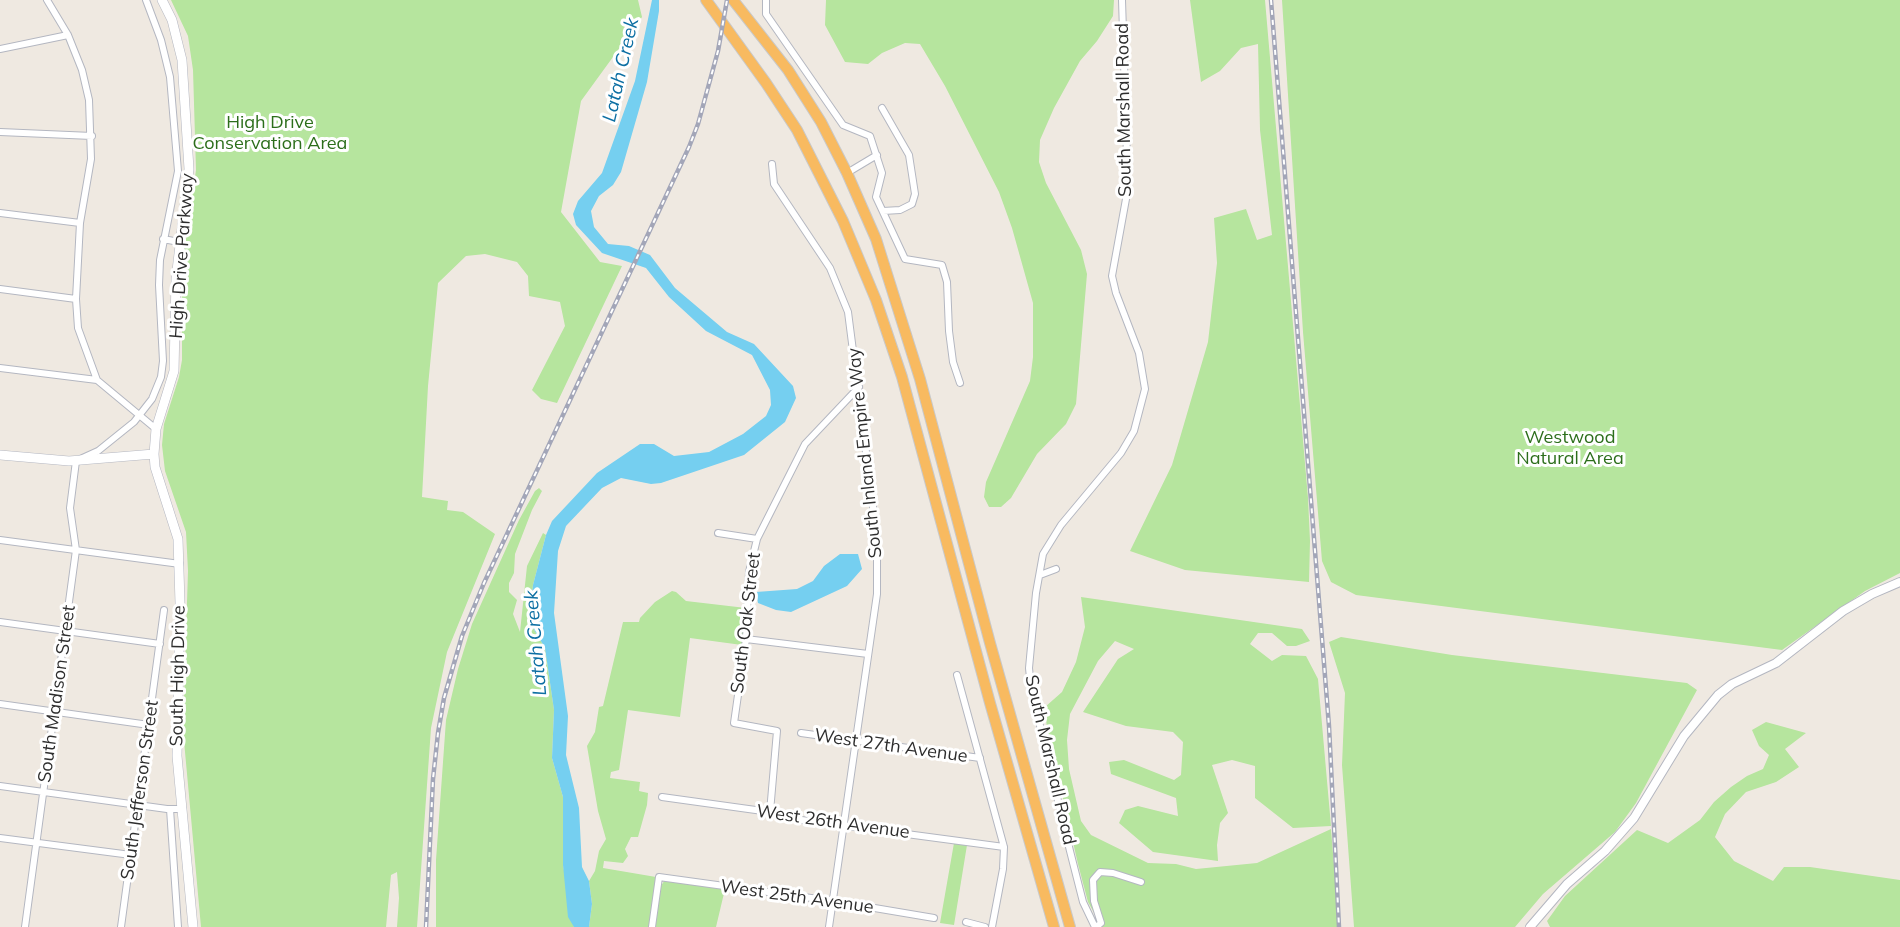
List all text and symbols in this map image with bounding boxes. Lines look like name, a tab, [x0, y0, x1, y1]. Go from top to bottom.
water label: Latah Creek	[598, 16, 644, 124]
street label: South Marshall Road	[1112, 23, 1136, 197]
park label: High Drive Conservation Area	[193, 112, 347, 154]
street label: High Drive Parkway	[165, 173, 199, 339]
street label: South Inland Empire Way	[843, 347, 887, 559]
park label: Westwood Natural Area	[1516, 427, 1624, 470]
street label: South Oak Street	[727, 551, 765, 695]
water label: Latah Creek	[520, 589, 552, 697]
street label: South Madison Street	[34, 604, 80, 784]
street label: South High Drive	[166, 605, 190, 747]
street label: South Marshall Road	[1020, 673, 1080, 847]
street label: South Jefferson Street	[117, 699, 163, 881]
street label: West 27th Avenue	[813, 725, 969, 767]
street label: West 26th Avenue	[755, 801, 911, 843]
street label: West 25th Avenue	[719, 876, 875, 918]

